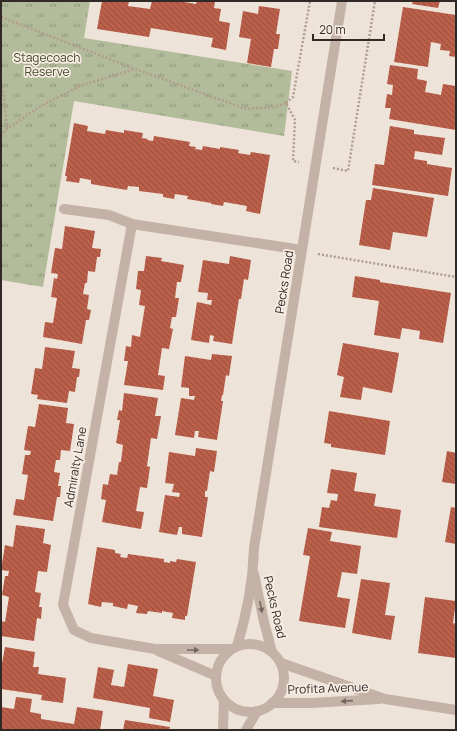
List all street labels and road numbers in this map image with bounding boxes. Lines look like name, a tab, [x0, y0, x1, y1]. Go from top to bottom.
street label: Pecks Road	[271, 249, 297, 315]
street label: Admiralty Lane	[60, 425, 90, 509]
street label: Pecks Road	[260, 574, 290, 640]
street label: Profita Avenue	[287, 678, 369, 698]

